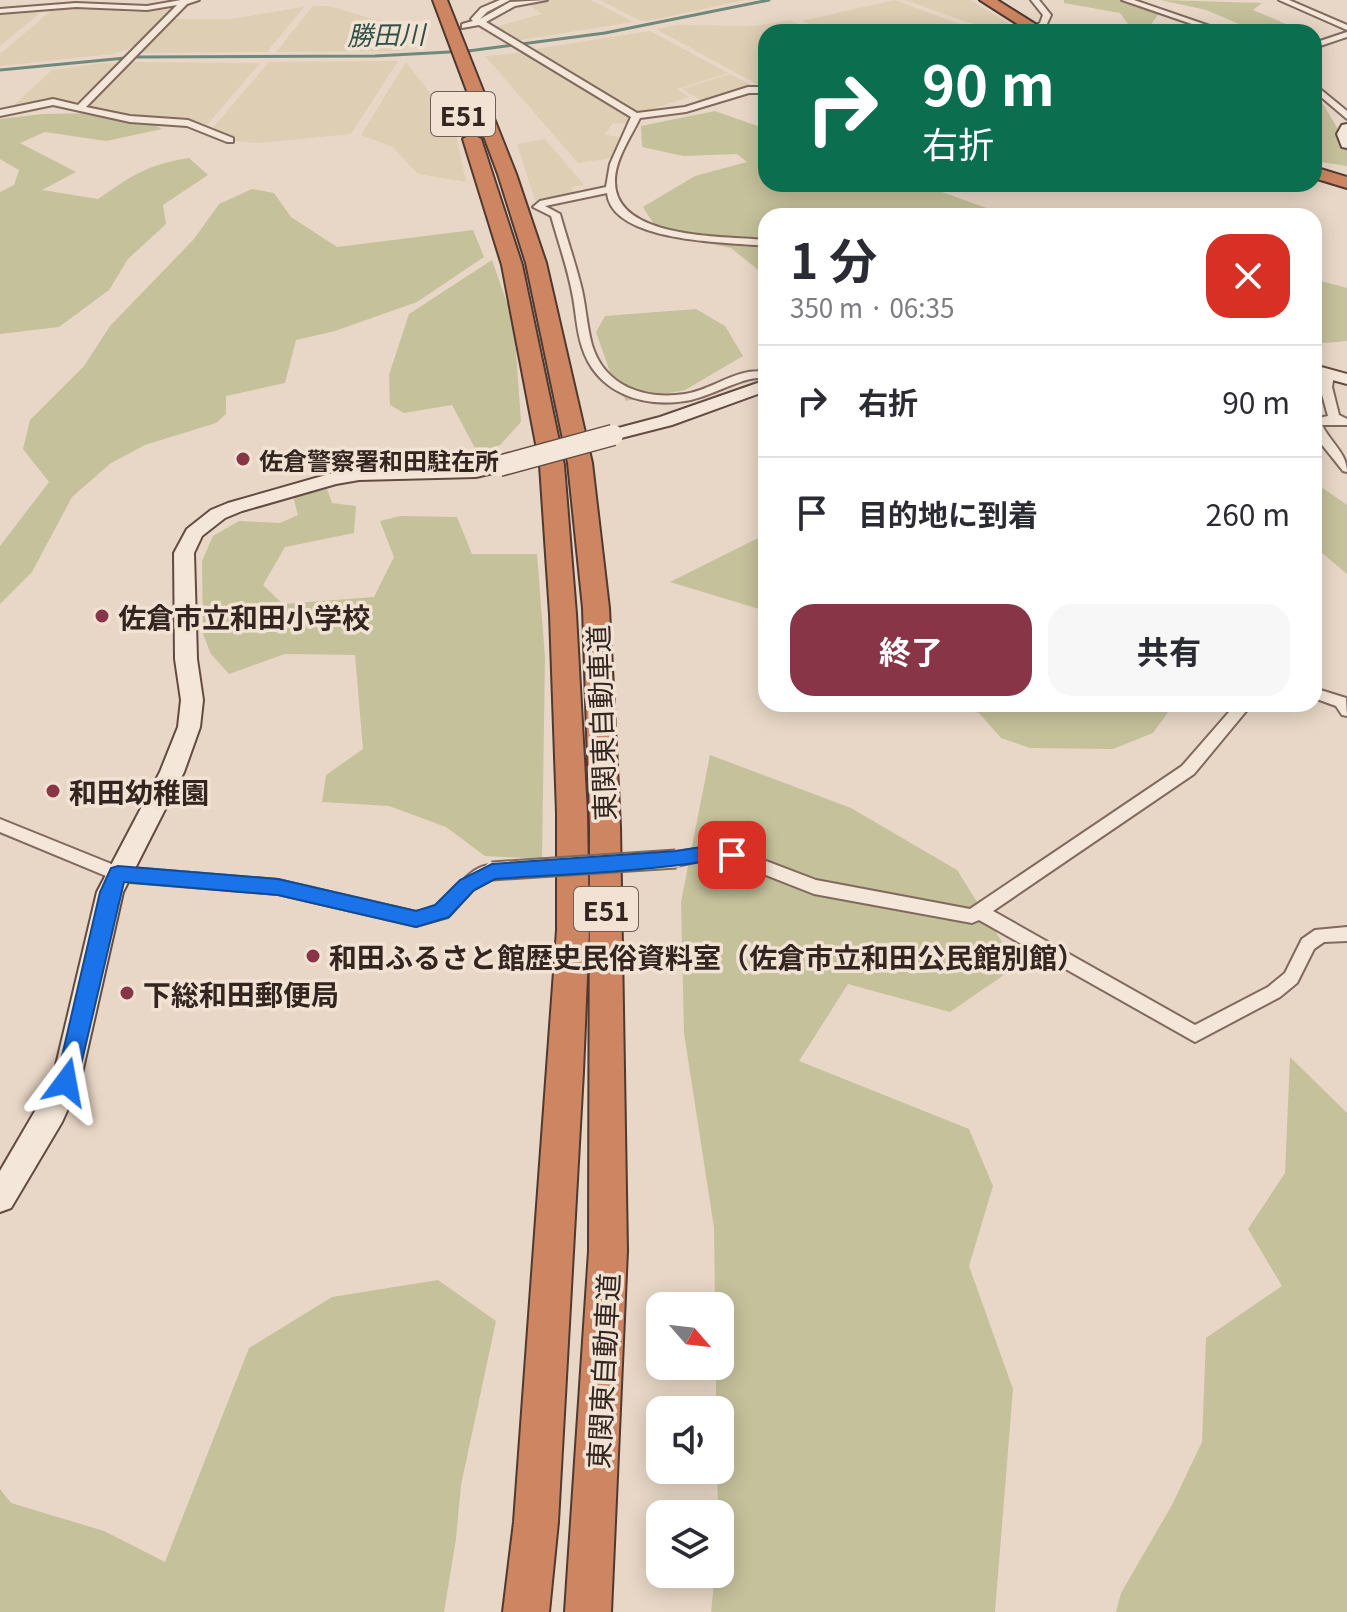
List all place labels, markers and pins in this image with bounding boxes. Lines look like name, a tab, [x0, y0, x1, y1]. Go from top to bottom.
place label: 佐倉警察署和田駐在所	[259, 442, 499, 477]
marker: 佐倉警察署和田駐在所	[234, 450, 252, 468]
place label: 佐倉市立和田小学校	[118, 596, 370, 636]
marker: 佐倉市立和田小学校	[93, 607, 111, 625]
place label: 和田幼稚園	[69, 771, 209, 811]
marker: 和田幼稚園	[44, 782, 62, 800]
pin	[698, 821, 766, 889]
place label: 和田ふるさと館歴史民俗資料室（佐倉市立和田公民館別館）	[329, 936, 1085, 976]
marker: 和田ふるさと館歴史民俗資料室（佐倉市立和田公民館別館）	[304, 947, 322, 965]
place label: 下総和田郵便局	[143, 973, 339, 1013]
marker: 下総和田郵便局	[118, 984, 136, 1002]

